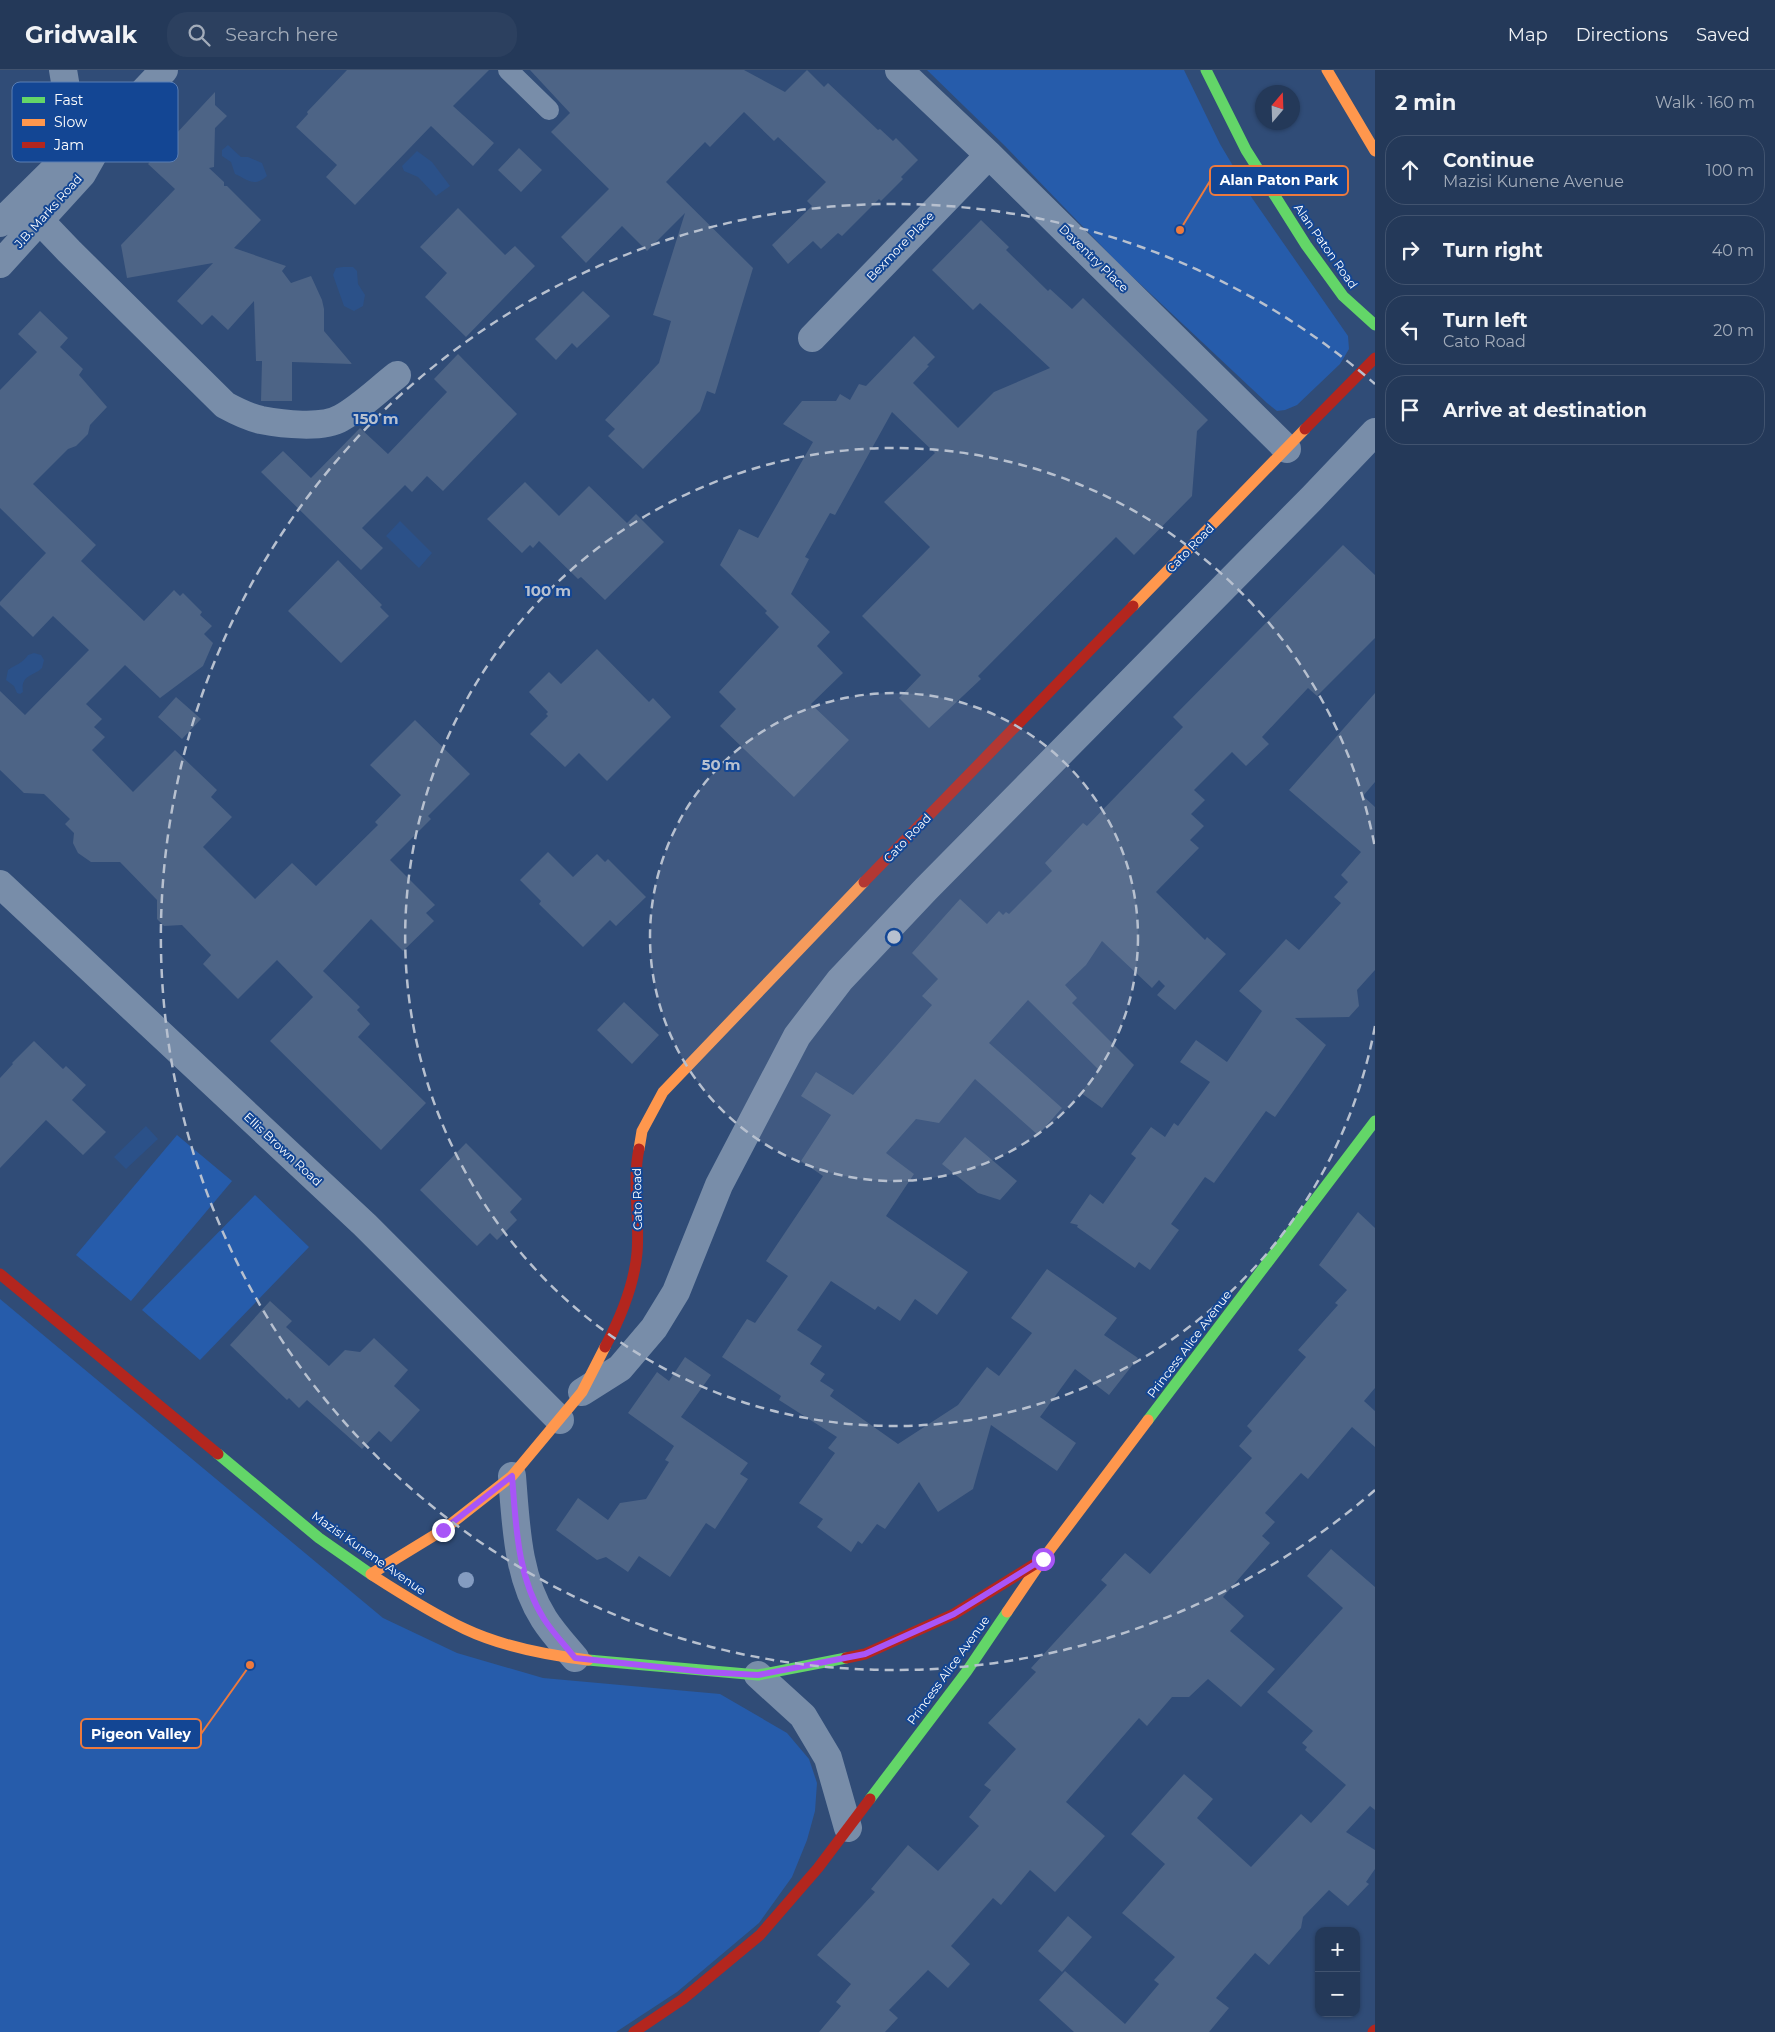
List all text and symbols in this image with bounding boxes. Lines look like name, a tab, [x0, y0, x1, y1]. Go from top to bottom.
search box	[167, 12, 517, 57]
text: Gridwalk	[25, 20, 137, 49]
icon: search	[185, 21, 213, 49]
text: Search here	[225, 23, 338, 46]
text: Map	[1508, 24, 1548, 46]
text: Directions	[1576, 24, 1668, 46]
text: Saved	[1696, 24, 1750, 46]
legend	[12, 82, 178, 162]
north arrow	[1255, 85, 1300, 130]
text: 2 min	[1395, 90, 1456, 115]
text: Fast	[54, 91, 84, 109]
text: Walk · 160 m	[1655, 93, 1755, 112]
text: Slow	[54, 113, 88, 131]
text: Jam	[53, 136, 84, 154]
text: Continue	[1443, 149, 1534, 172]
icon: ahead	[1396, 156, 1424, 184]
text: 100 m	[1706, 161, 1754, 180]
callout: Alan Paton Park	[1210, 166, 1348, 195]
street label: J.B. Marks Road	[10, 171, 85, 252]
text: Alan Paton Park	[1219, 171, 1339, 189]
text: Mazisi Kunene Avenue	[1443, 172, 1624, 191]
street label: Alan Paton Road	[1291, 201, 1361, 291]
street label: Bexmore Place	[863, 208, 937, 284]
street label: Daventry Place	[1056, 221, 1132, 295]
icon: right	[1396, 236, 1424, 264]
text: Turn right	[1443, 239, 1543, 262]
text: 40 m	[1712, 241, 1754, 260]
text: Turn left	[1443, 309, 1528, 332]
icon: left	[1396, 316, 1424, 344]
text: 20 m	[1713, 321, 1754, 340]
text: Cato Road	[1443, 332, 1526, 351]
icon: arrive	[1396, 396, 1424, 424]
text: Arrive at destination	[1443, 399, 1647, 422]
text: 150 m	[354, 409, 398, 428]
street label: Cato Road	[1163, 520, 1217, 576]
text: 100 m	[525, 581, 571, 600]
text: 50 m	[701, 755, 741, 774]
street label: Cato Road	[880, 810, 934, 866]
centre of rings	[885, 928, 903, 946]
street label: Ellis Brown Road	[241, 1109, 325, 1189]
street label: Cato Road	[629, 1168, 645, 1230]
street label: Princess Alice Avenue	[1144, 1287, 1234, 1401]
street label: Mazisi Kunene Avenue	[309, 1508, 429, 1598]
route end	[432, 1519, 455, 1542]
route start	[1032, 1548, 1055, 1571]
street label: Princess Alice Avenue	[904, 1613, 992, 1727]
callout: Pigeon Valley	[81, 1719, 201, 1748]
text: Pigeon Valley	[91, 1725, 192, 1743]
map controls	[1315, 1927, 1360, 2017]
button: +	[1315, 1927, 1360, 1972]
button: −	[1315, 1972, 1360, 2017]

